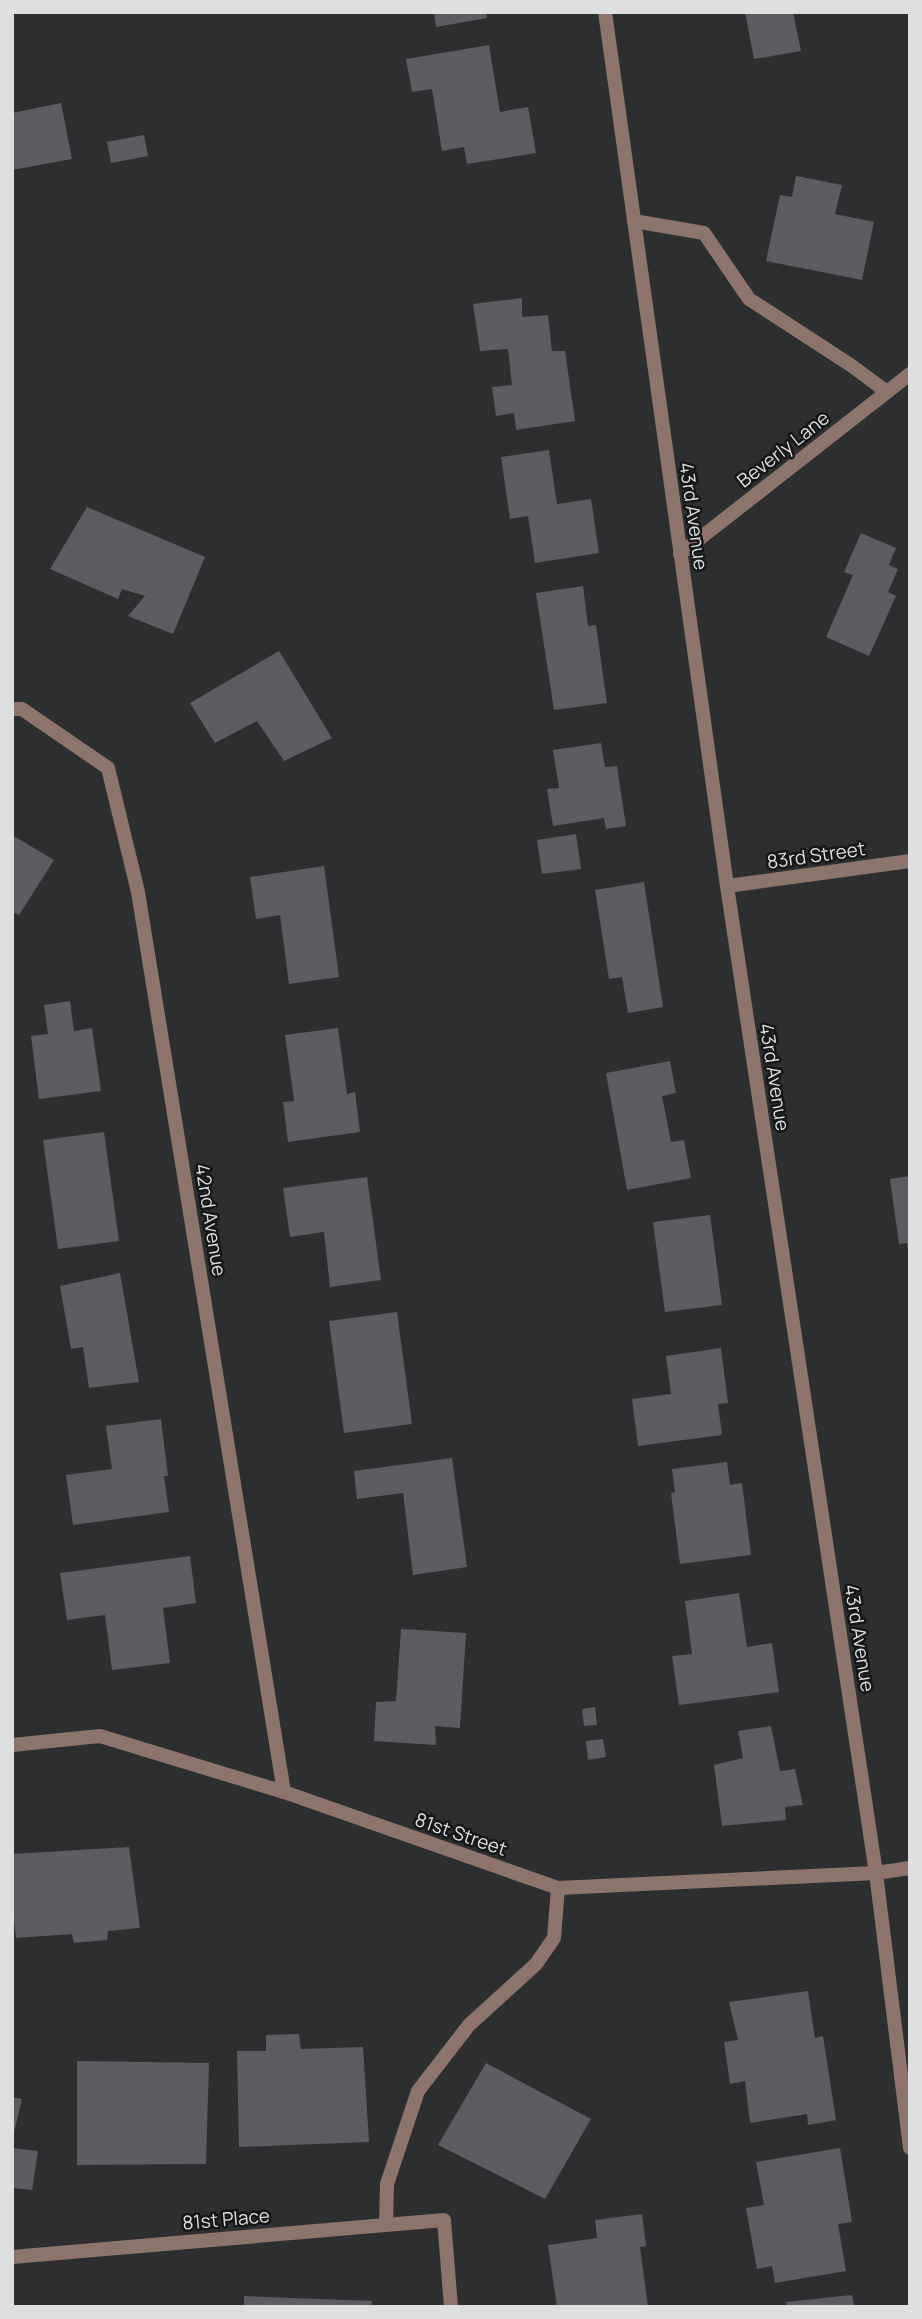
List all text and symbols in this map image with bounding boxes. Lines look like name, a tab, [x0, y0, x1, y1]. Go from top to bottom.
street label: Beverly Lane	[731, 405, 835, 493]
street label: 43rd Avenue	[674, 460, 714, 572]
street label: 83rd Street	[765, 835, 867, 875]
street label: 43rd Avenue	[754, 1021, 796, 1133]
street label: 42nd Avenue	[189, 1162, 233, 1278]
street label: 43rd Avenue	[839, 1582, 881, 1694]
street label: 81st Street	[412, 1806, 510, 1862]
street label: 81st Place	[181, 2202, 271, 2236]

